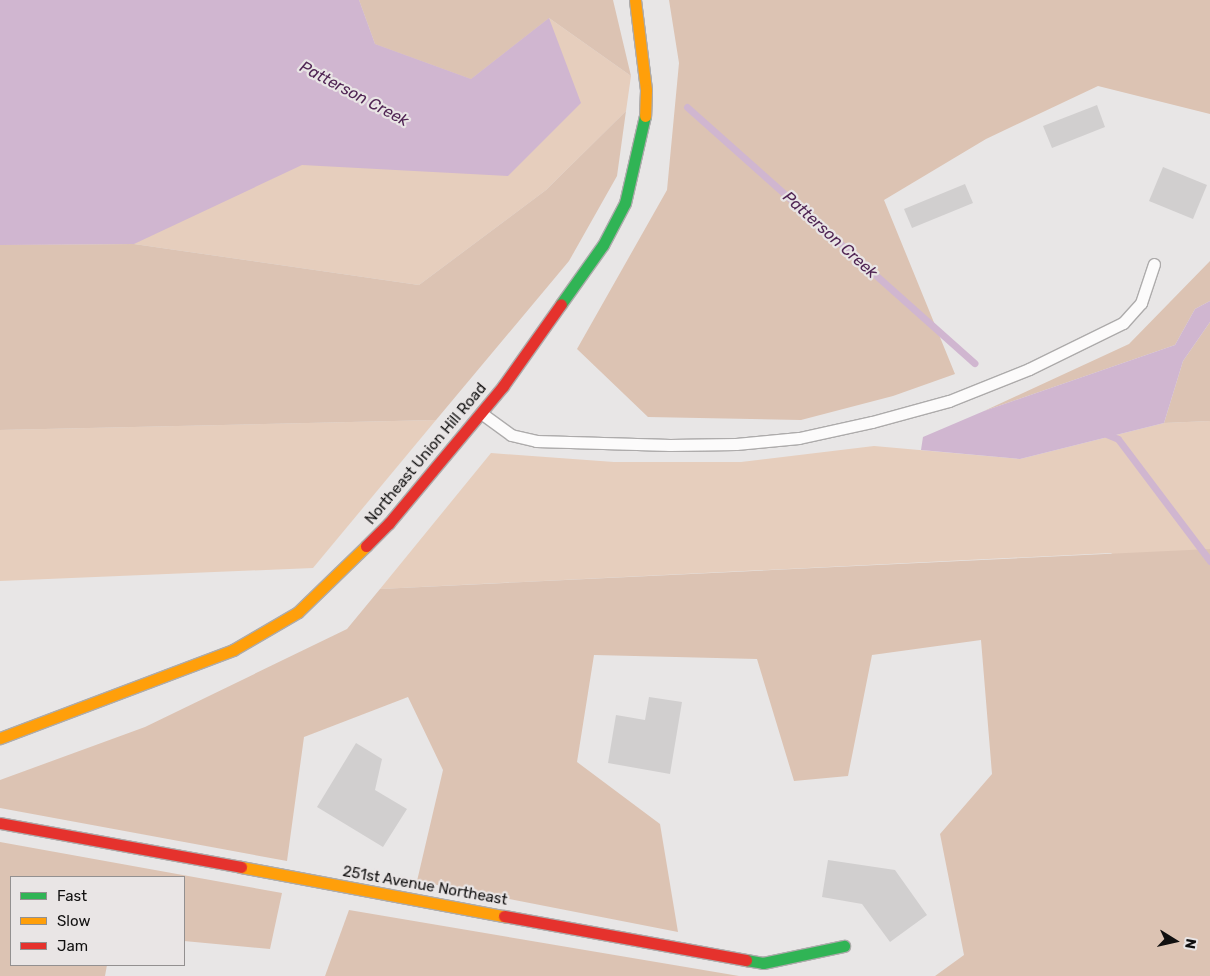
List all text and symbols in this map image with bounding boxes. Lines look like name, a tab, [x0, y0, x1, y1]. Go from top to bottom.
water label: Patterson Creek	[296, 57, 412, 131]
water label: Patterson Creek	[779, 187, 881, 283]
street label: Northeast Union Hill Road	[362, 380, 490, 528]
street label: 251st Avenue Northeast	[341, 863, 509, 909]
legend	[10, 876, 185, 966]
text: Fast	[57, 887, 87, 905]
text: Slow	[57, 912, 90, 930]
north arrow	[1150, 916, 1200, 966]
text: Jam	[57, 937, 88, 955]
text: N	[1181, 937, 1200, 950]

